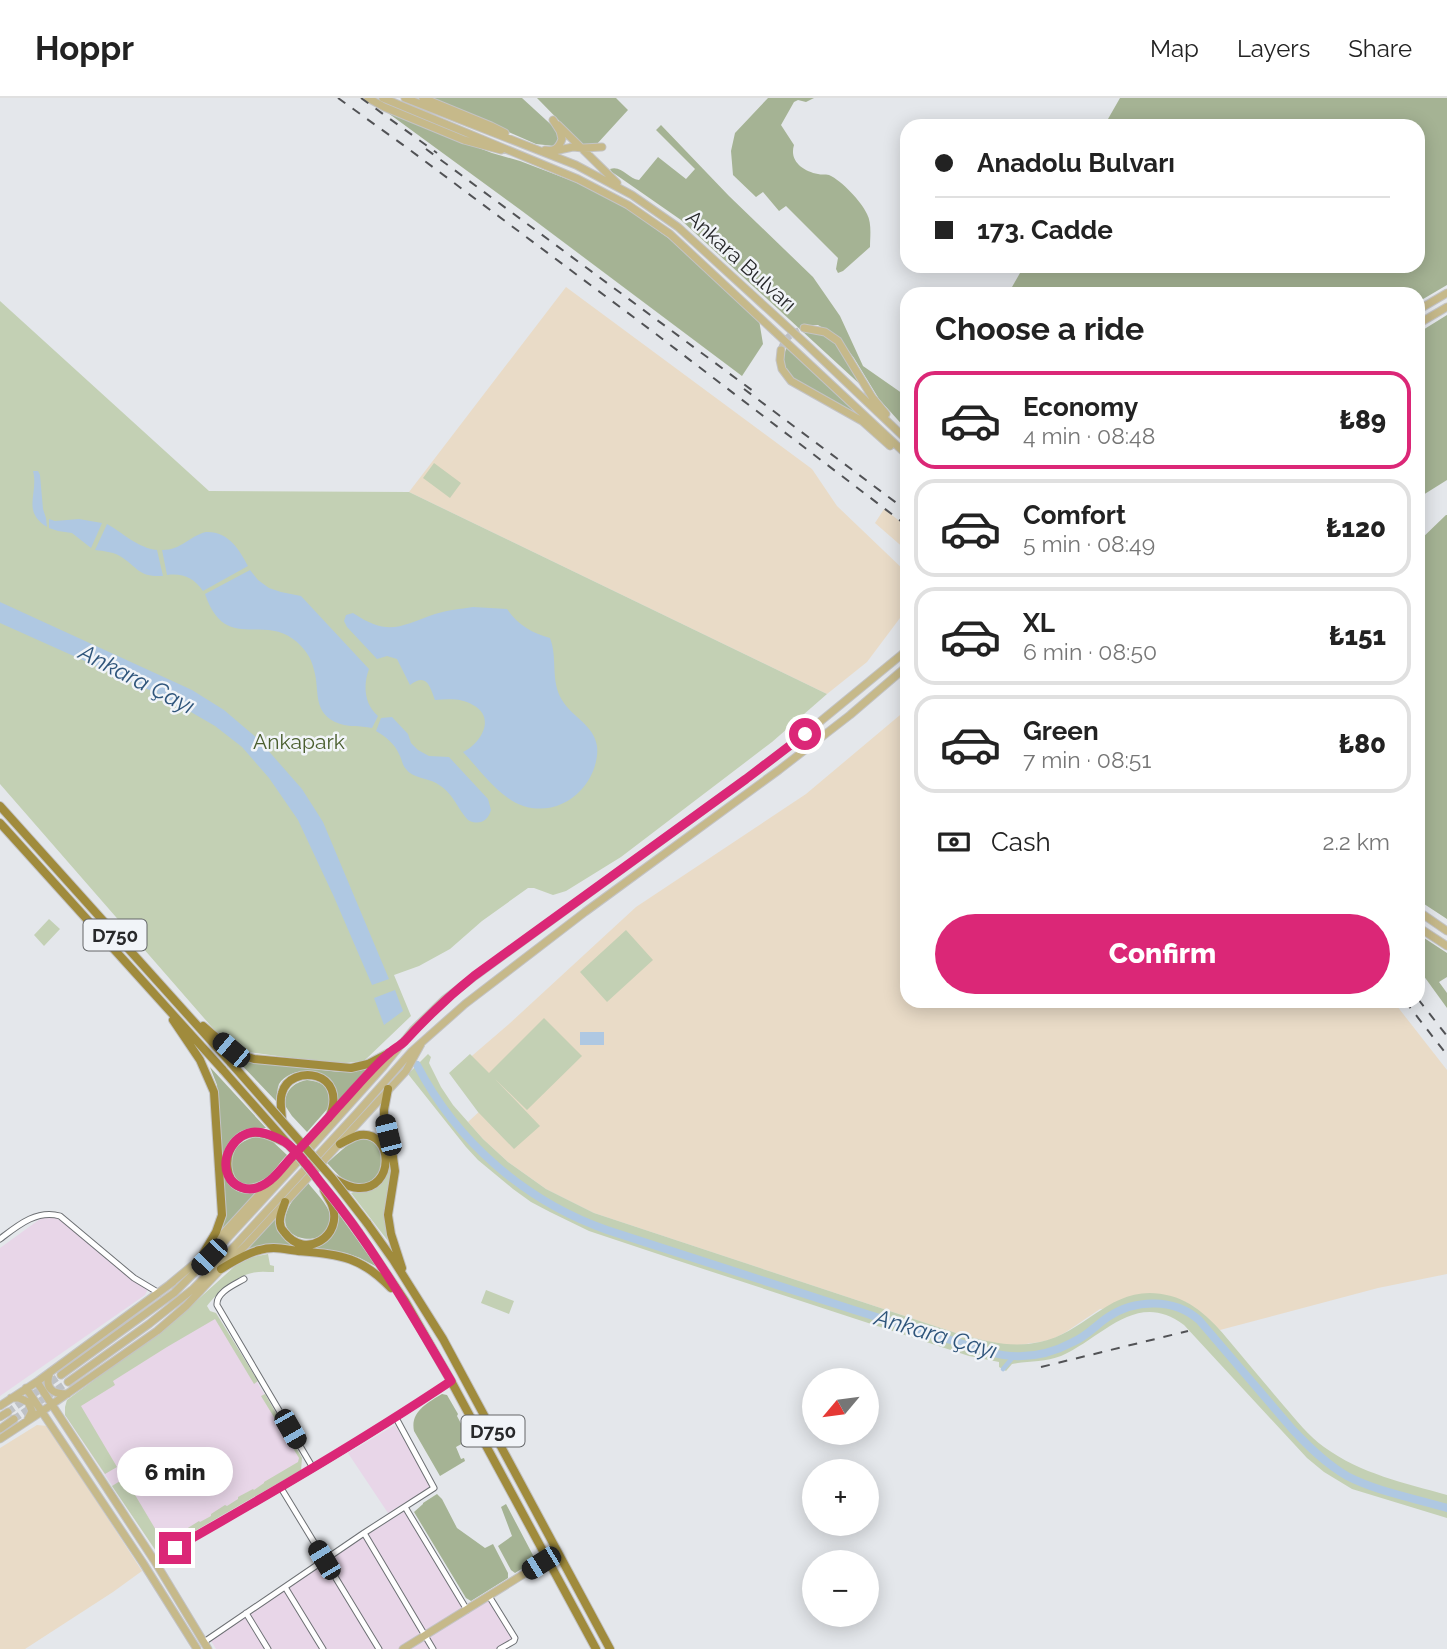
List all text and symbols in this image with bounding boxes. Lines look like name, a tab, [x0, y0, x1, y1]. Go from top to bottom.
text: Hoppr	[35, 29, 134, 68]
text: Map	[1150, 34, 1199, 63]
text: Layers	[1237, 34, 1310, 63]
text: Share	[1348, 34, 1412, 63]
text: Anadolu Bulvarı	[977, 148, 1175, 178]
street label: Ankara Bulvarı	[681, 205, 801, 317]
text: 173. Cadde	[977, 215, 1113, 245]
text: Choose a ride	[935, 310, 1144, 347]
icon: car	[939, 389, 1002, 452]
text: Economy	[1023, 392, 1138, 422]
text: ₺89	[1339, 405, 1386, 435]
text: 4 min · 08:48	[1023, 422, 1155, 449]
icon: car	[939, 497, 1002, 560]
text: Comfort	[1023, 500, 1126, 530]
text: ₺120	[1326, 513, 1386, 543]
text: 5 min · 08:49	[1023, 530, 1155, 557]
icon: car	[939, 605, 1002, 668]
text: XL	[1023, 608, 1055, 638]
text: ₺151	[1329, 621, 1386, 651]
water label: Ankara Çayı	[73, 637, 199, 719]
text: 6 min · 08:50	[1023, 638, 1157, 665]
icon: car	[939, 713, 1002, 776]
text: Green	[1023, 716, 1099, 746]
route start	[789, 718, 821, 750]
park label: Ankapark	[253, 729, 345, 754]
text: ₺80	[1339, 729, 1386, 759]
text: 7 min · 08:51	[1023, 746, 1151, 773]
icon: cash	[935, 823, 973, 861]
text: Cash	[991, 827, 1051, 857]
text: 2.2 km	[1322, 828, 1390, 855]
button: Confirm	[935, 914, 1390, 994]
road number: D750	[83, 920, 146, 950]
car	[209, 1028, 254, 1072]
car	[373, 1112, 404, 1158]
car	[187, 1235, 232, 1279]
water label: Ankara Çayı	[870, 1303, 1000, 1364]
north arrow	[802, 1368, 878, 1446]
map controls	[802, 1368, 879, 1627]
car	[271, 1406, 310, 1452]
road number: D750	[462, 1415, 524, 1446]
callout: 6 min	[117, 1446, 233, 1496]
text: 6 min	[144, 1458, 206, 1485]
button: +	[802, 1459, 879, 1536]
route end	[159, 1532, 191, 1564]
car	[305, 1537, 344, 1583]
car	[518, 1543, 565, 1583]
button: −	[802, 1550, 879, 1627]

